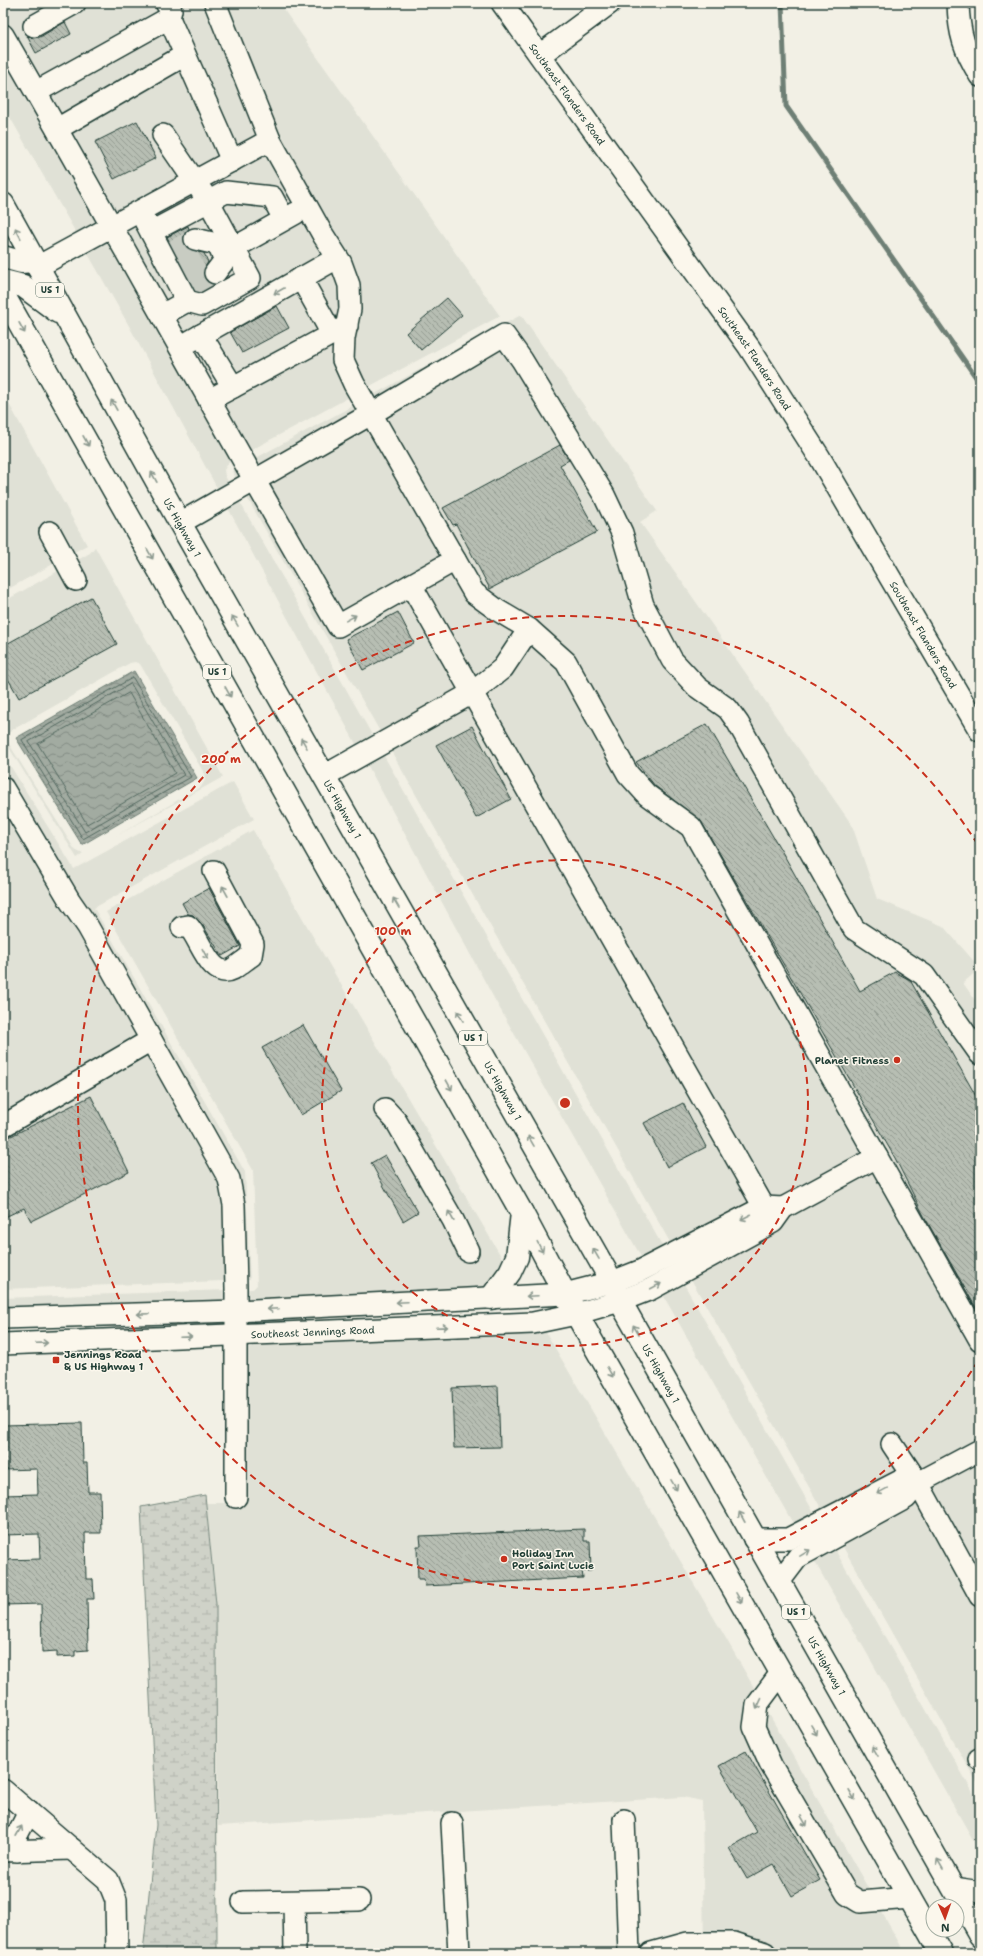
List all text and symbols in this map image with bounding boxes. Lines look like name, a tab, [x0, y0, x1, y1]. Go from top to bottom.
street label: Southeast Flanders Road	[526, 41, 608, 148]
one-way arrow	[14, 227, 22, 239]
road number: US 1	[36, 283, 64, 297]
one-way arrow	[273, 287, 285, 295]
street label: Southeast Flanders Road	[715, 304, 794, 413]
one-way arrow	[19, 322, 27, 334]
one-way arrow	[110, 400, 117, 412]
one-way arrow	[83, 435, 90, 447]
one-way arrow	[149, 471, 157, 483]
street label: US Highway 1	[160, 496, 204, 559]
one-way arrow	[146, 548, 154, 560]
street label: Southeast Flanders Road	[887, 579, 960, 691]
one-way arrow	[345, 614, 357, 622]
one-way arrow	[231, 615, 238, 627]
road number: US 1	[203, 665, 231, 679]
one-way arrow	[224, 686, 232, 698]
one-way arrow	[300, 737, 308, 749]
text: 200 m	[201, 751, 241, 767]
street label: US Highway 1	[321, 778, 364, 841]
one-way arrow	[220, 885, 228, 897]
one-way arrow	[391, 897, 399, 909]
text: 100 m	[375, 923, 412, 939]
one-way arrow	[202, 948, 210, 960]
one-way arrow	[456, 1010, 464, 1022]
road number: US 1	[459, 1031, 487, 1045]
place label: Planet Fitness	[815, 1054, 889, 1067]
marker: Planet Fitness	[892, 1055, 902, 1065]
street label: US Highway 1	[481, 1059, 525, 1123]
one-way arrow	[446, 1079, 454, 1091]
centre of rings	[558, 1096, 572, 1110]
one-way arrow	[527, 1135, 535, 1147]
one-way arrow	[446, 1210, 454, 1222]
one-way arrow	[740, 1213, 752, 1221]
one-way arrow	[537, 1241, 545, 1253]
one-way arrow	[591, 1248, 599, 1260]
one-way arrow	[650, 1282, 662, 1289]
one-way arrow	[526, 1292, 539, 1300]
one-way arrow	[396, 1299, 409, 1306]
one-way arrow	[267, 1305, 280, 1312]
one-way arrow	[137, 1310, 150, 1317]
street label: Southeast Jennings Road	[251, 1323, 376, 1341]
one-way arrow	[435, 1323, 448, 1331]
one-way arrow	[632, 1324, 640, 1336]
one-way arrow	[179, 1333, 192, 1341]
one-way arrow	[35, 1339, 48, 1347]
street label: US Highway 1	[639, 1342, 683, 1405]
place label: Jennings Road & US Highway 1	[64, 1348, 144, 1373]
marker: Jennings Road & US Highway 1	[51, 1355, 61, 1365]
one-way arrow	[606, 1366, 614, 1378]
one-way arrow	[671, 1479, 679, 1491]
one-way arrow	[876, 1487, 888, 1495]
one-way arrow	[737, 1511, 745, 1523]
place label: Holiday Inn Port Saint Lucie	[512, 1547, 594, 1572]
one-way arrow	[799, 1549, 811, 1557]
marker: Holiday Inn Port Saint Lucie	[499, 1554, 509, 1564]
one-way arrow	[735, 1592, 743, 1604]
road number: US 1	[782, 1605, 810, 1619]
street label: US Highway 1	[805, 1634, 848, 1698]
one-way arrow	[755, 1698, 762, 1710]
one-way arrow	[811, 1724, 819, 1736]
one-way arrow	[871, 1745, 879, 1757]
one-way arrow	[849, 1789, 857, 1801]
one-way arrow	[800, 1815, 808, 1826]
one-way arrow	[16, 1825, 24, 1837]
one-way arrow	[935, 1858, 943, 1870]
north arrow	[925, 1898, 965, 1938]
text: N	[940, 1920, 950, 1935]

